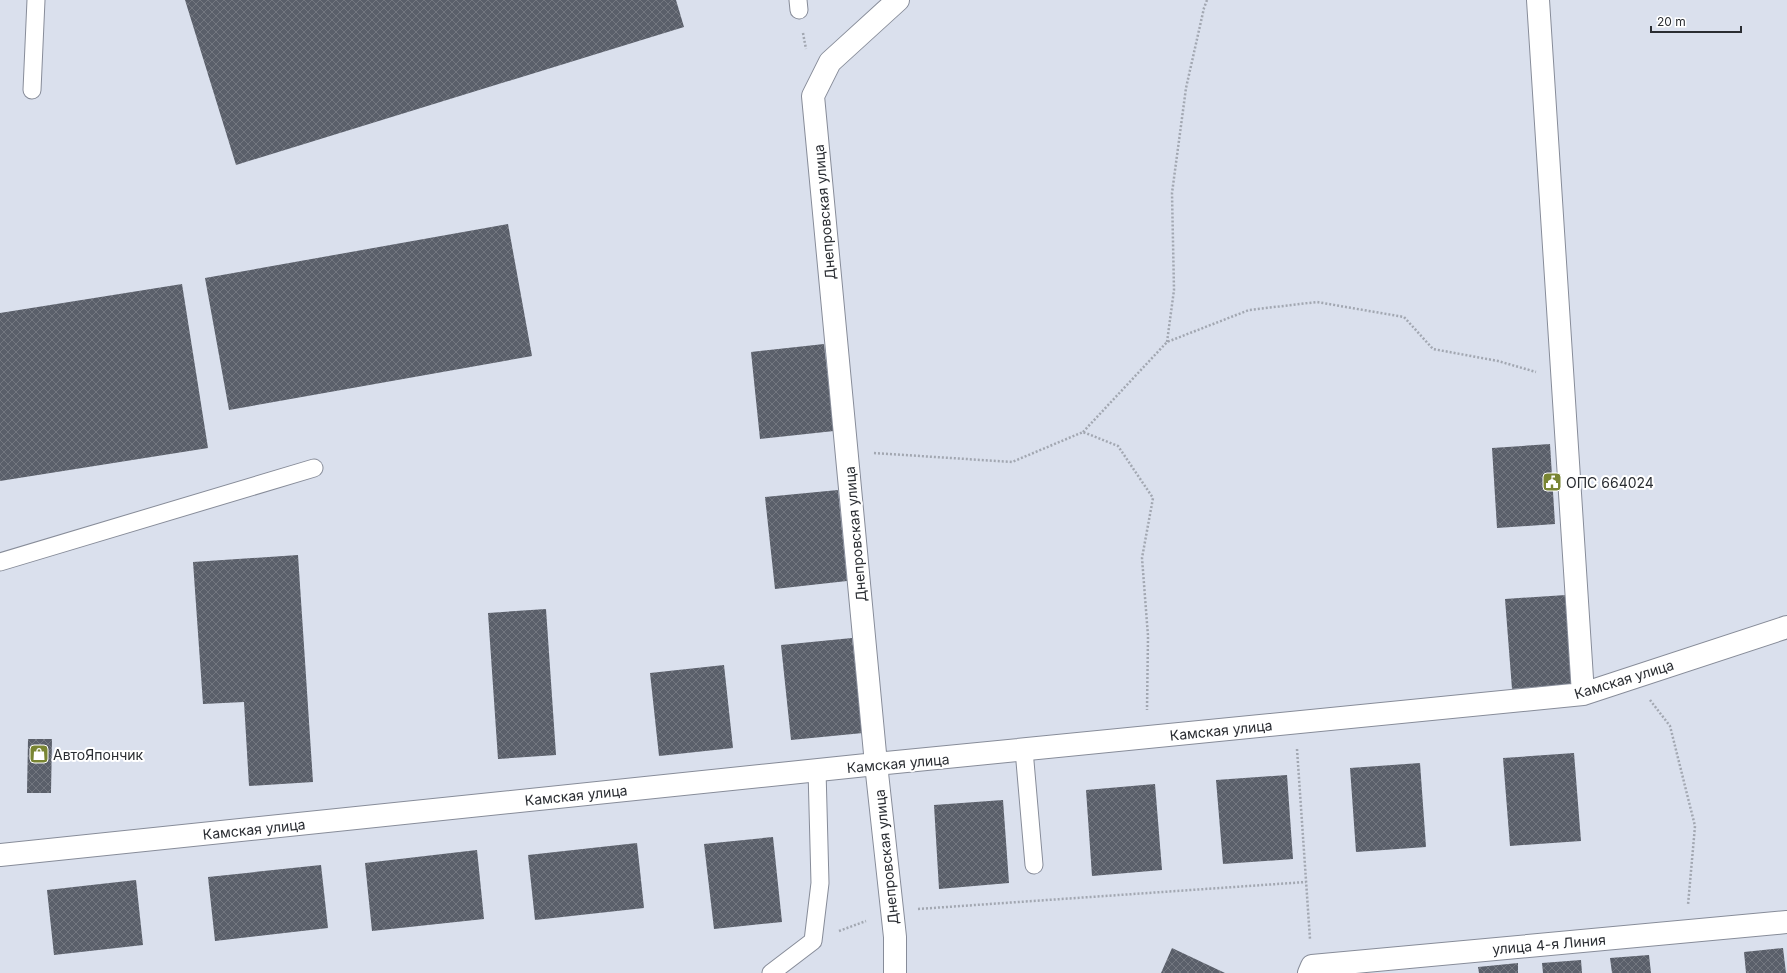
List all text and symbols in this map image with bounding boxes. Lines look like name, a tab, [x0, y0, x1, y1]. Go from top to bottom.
scale bar	[1651, 8, 1741, 34]
text: 20 m	[1657, 14, 1686, 29]
street label: Днепровская улица	[810, 144, 838, 280]
street label: Днепровская улица	[841, 466, 869, 602]
public building icon: ОПС 664024	[1541, 471, 1563, 493]
place label: ОПС 664024	[1566, 474, 1654, 491]
street label: Камская улица	[1572, 656, 1676, 702]
street label: Камская улица	[1169, 716, 1273, 744]
shop icon: АвтоЯпончик	[28, 743, 50, 765]
place label: АвтоЯпончик	[53, 746, 144, 763]
street label: Камская улица	[846, 750, 950, 776]
street label: Камская улица	[524, 781, 628, 809]
street label: Днепровская улица	[870, 789, 902, 925]
street label: Камская улица	[202, 815, 306, 843]
street label: улица 4-я Линия	[1491, 931, 1607, 957]

